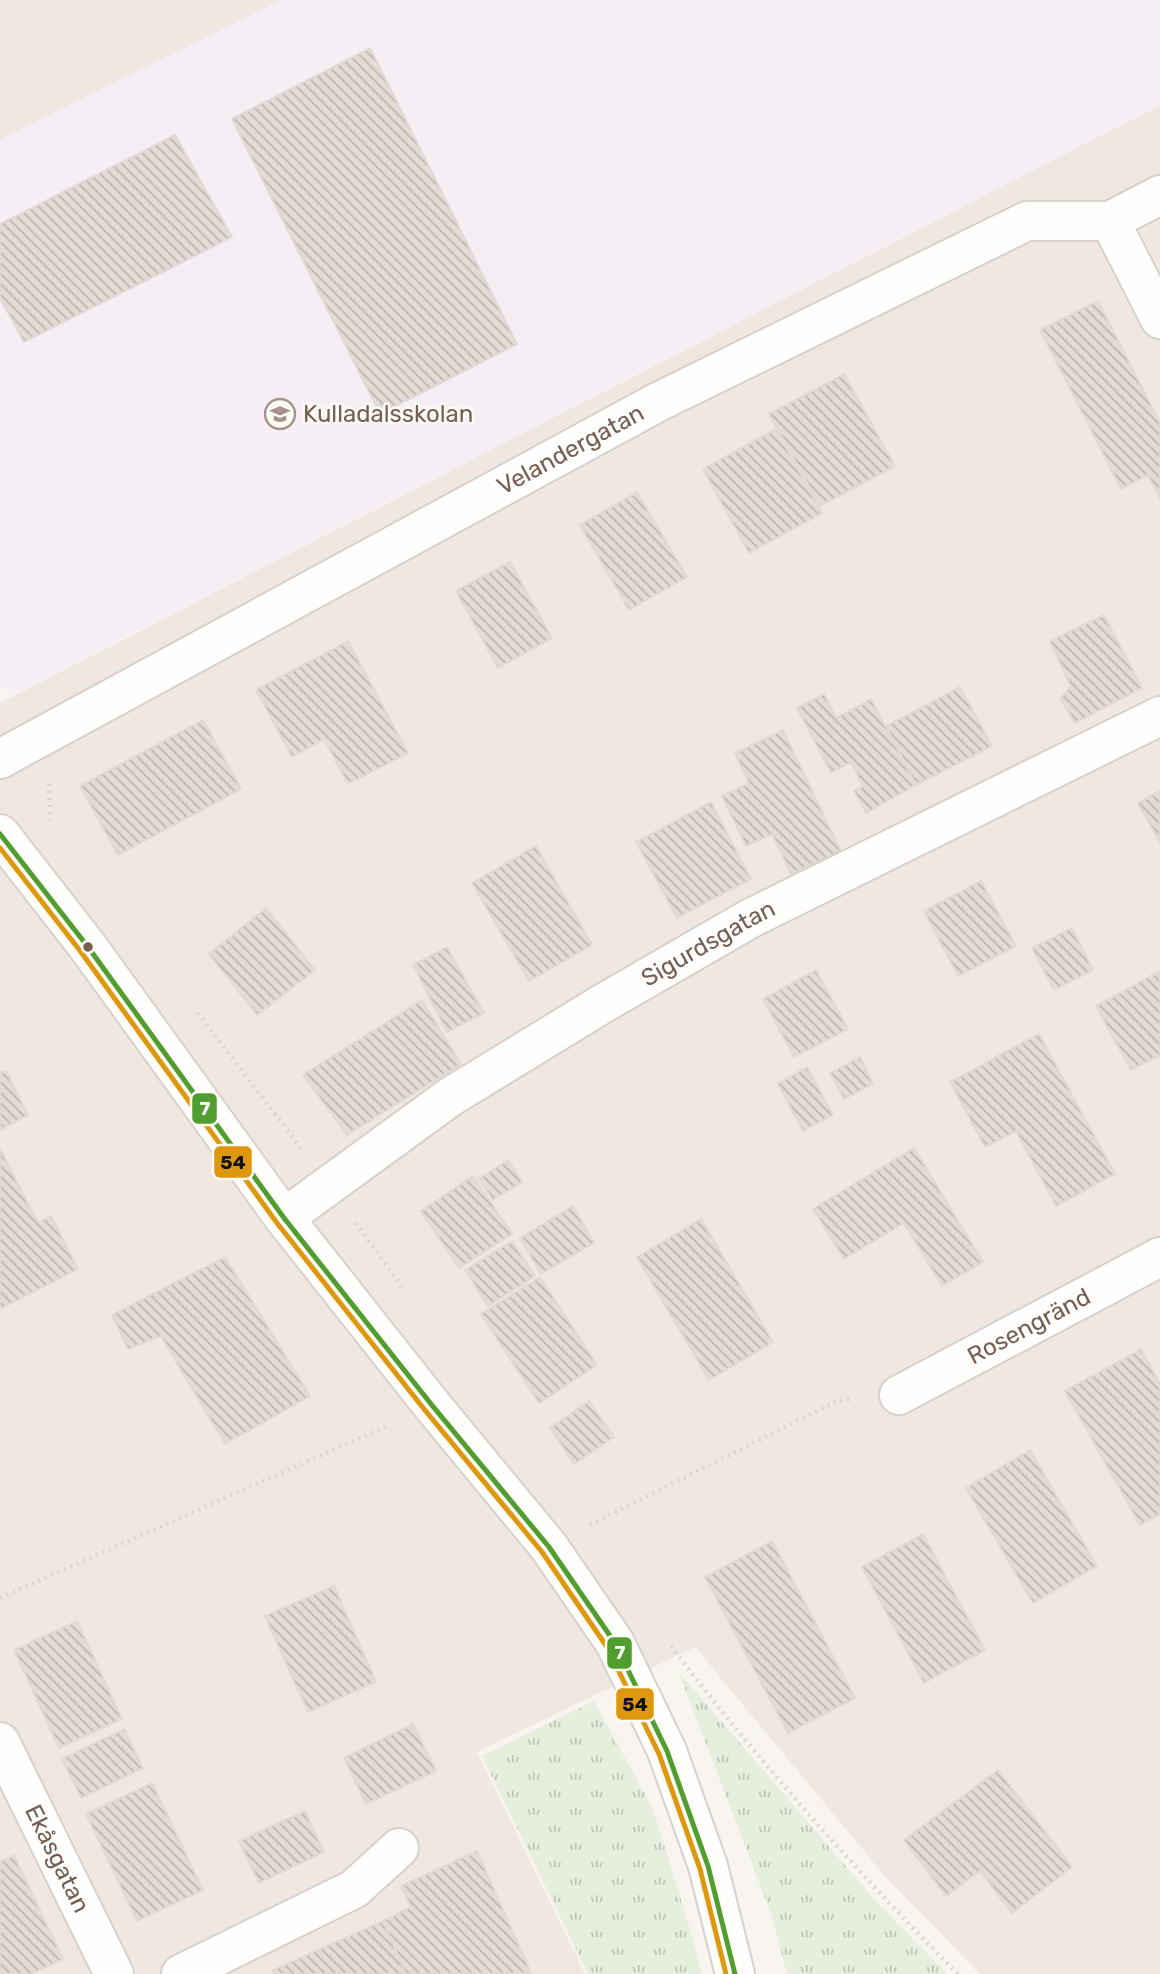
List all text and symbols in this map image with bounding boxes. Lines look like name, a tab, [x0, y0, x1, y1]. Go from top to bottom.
school or university icon: Kulladalsskolan	[263, 397, 297, 431]
street label: Velandergatan	[492, 398, 649, 501]
place label: Kulladalsskolan	[303, 400, 473, 428]
street label: Sigurdsgatan	[636, 894, 780, 992]
unlabelled marker	[81, 940, 95, 954]
line badge: 7	[191, 1092, 218, 1125]
text: 7	[200, 1097, 211, 1120]
line badge: 54	[213, 1145, 253, 1179]
text: 54	[220, 1151, 246, 1174]
street label: Rosengränd	[963, 1282, 1095, 1370]
line badge: 7	[606, 1636, 633, 1670]
text: 7	[615, 1641, 626, 1664]
line badge: 54	[615, 1687, 655, 1721]
text: 54	[622, 1693, 648, 1716]
street label: Ekåsgatan	[19, 1800, 96, 1917]

